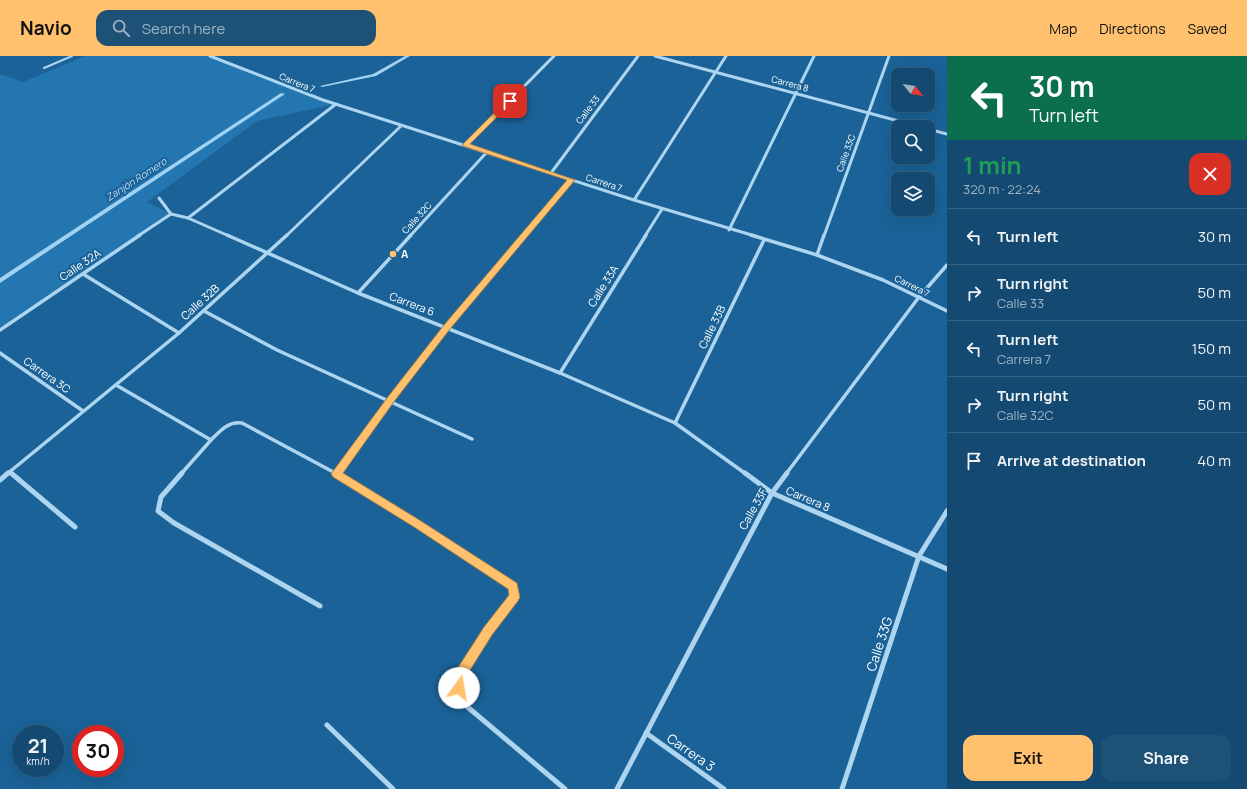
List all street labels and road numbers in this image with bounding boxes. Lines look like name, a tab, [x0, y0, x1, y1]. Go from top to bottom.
street label: Carrera 7	[277, 69, 317, 96]
street label: Carrera 8	[770, 72, 810, 95]
street label: Calle 33	[573, 93, 603, 127]
street label: Calle 33C	[833, 132, 859, 173]
street label: Carrera 7	[584, 171, 624, 195]
street label: Calle 32C	[399, 198, 435, 237]
street label: Calle 32A	[56, 245, 103, 284]
street label: Calle 33A	[584, 262, 621, 310]
street label: Carrera 7	[893, 271, 932, 300]
street label: Calle 32B	[177, 280, 222, 323]
street label: Carrera 6	[387, 288, 437, 319]
street label: Calle 33B	[695, 302, 729, 351]
street label: Carrera 3C	[21, 353, 74, 396]
street label: Carrera 8	[784, 483, 833, 515]
street label: Calle 33F	[735, 485, 770, 532]
street label: Calle 33G	[862, 614, 896, 674]
street label: Carrera 3	[663, 729, 719, 775]

